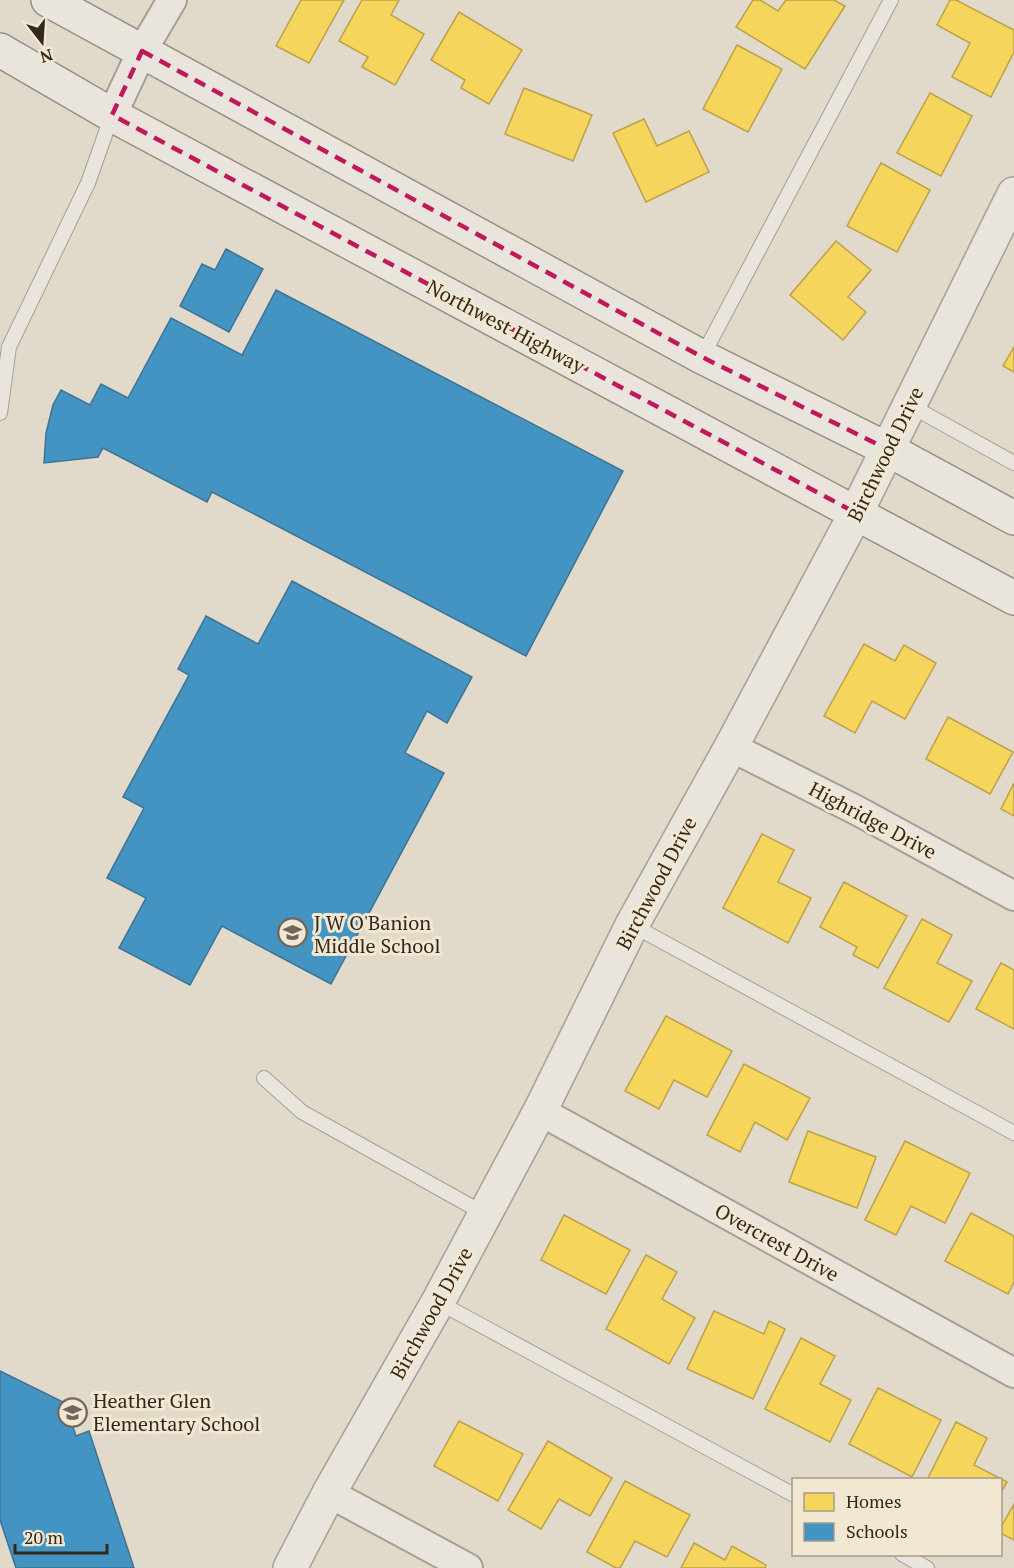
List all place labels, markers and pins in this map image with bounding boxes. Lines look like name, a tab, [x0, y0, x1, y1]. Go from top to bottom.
place label: J W O'Banion Middle School	[314, 909, 440, 959]
school or university icon: J W O'Banion Middle School	[277, 917, 309, 949]
place label: Heather Glen Elementary School	[93, 1387, 260, 1437]
school or university icon: Heather Glen Elementary School	[56, 1396, 88, 1428]

